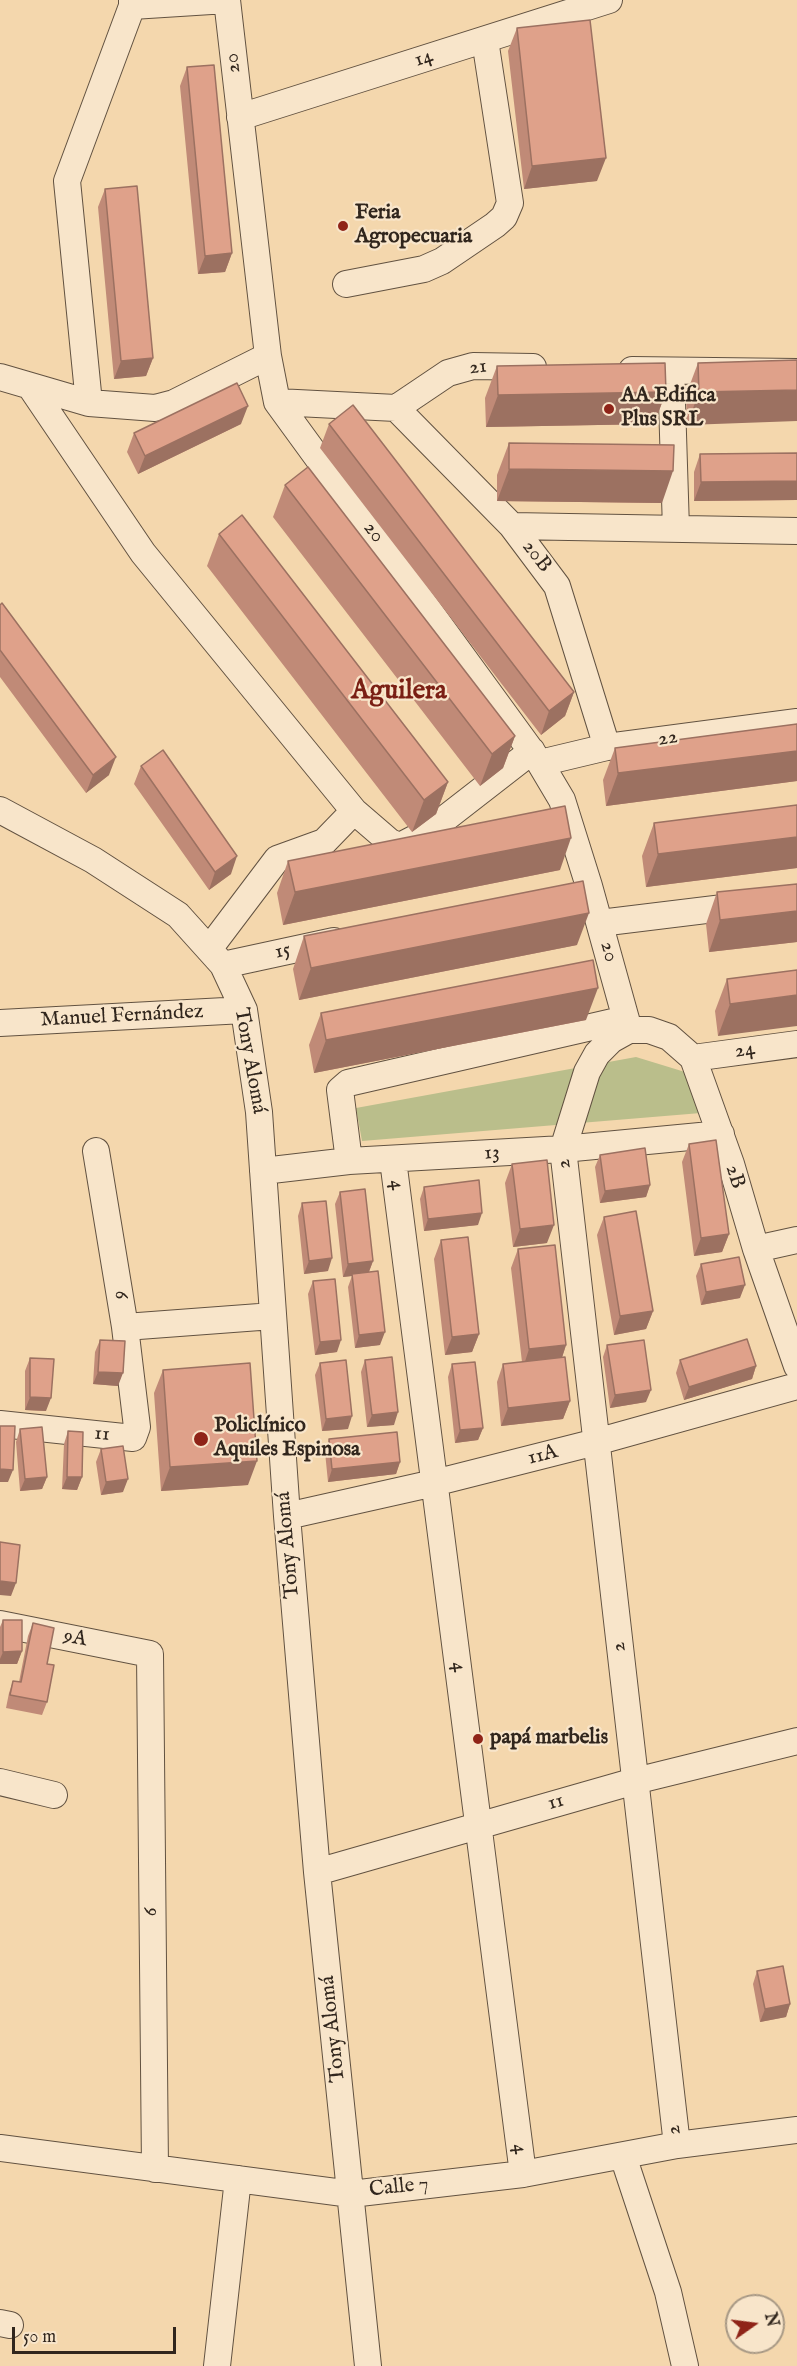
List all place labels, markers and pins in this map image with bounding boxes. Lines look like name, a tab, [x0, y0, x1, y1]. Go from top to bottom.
place label: Feria Agropecuaria	[355, 201, 472, 251]
marker: Feria Agropecuaria	[336, 219, 350, 233]
place label: AA Edifica Plus SRL	[621, 384, 716, 434]
marker: AA Edifica Plus SRL	[602, 402, 616, 416]
place label: Policlínico Aquiles Espinosa	[214, 1414, 360, 1464]
marker: Policlínico Aquiles Espinosa	[192, 1430, 210, 1448]
place label: papá marbelis	[490, 1726, 608, 1752]
marker: papá marbelis	[471, 1732, 485, 1746]

